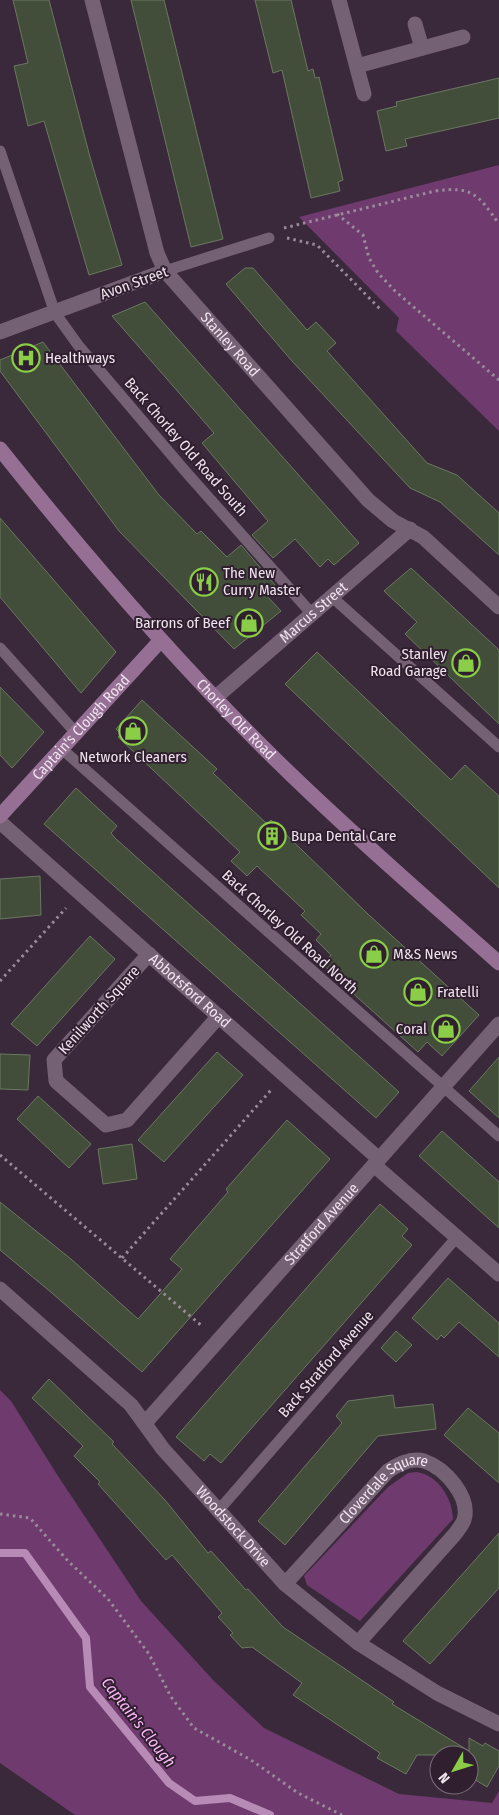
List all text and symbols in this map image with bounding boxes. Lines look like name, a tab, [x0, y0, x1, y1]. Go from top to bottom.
street label: Avon Street	[98, 262, 170, 304]
street label: Stanley Road	[197, 308, 263, 380]
hospital icon: Healthways	[11, 343, 41, 373]
place label: Healthways	[45, 349, 115, 367]
street label: Back Chorley Old Road South	[121, 374, 251, 520]
place label: The New Curry Master	[223, 564, 301, 599]
restaurant icon: The New Curry Master	[189, 567, 219, 597]
street label: Marcus Street	[276, 578, 351, 647]
shop icon: Barrons of Beef	[234, 608, 264, 638]
place label: Barrons of Beef	[135, 614, 231, 632]
place label: Stanley Road Garage	[370, 645, 447, 680]
shop icon: Stanley Road Garage	[451, 648, 481, 678]
street label: Captain's Clough Road	[28, 671, 134, 784]
street label: Chorley Old Road	[193, 675, 279, 764]
shop icon: Network Cleaners	[118, 716, 148, 746]
place label: Network Cleaners	[79, 748, 187, 766]
building icon: Bupa Dental Care	[257, 821, 287, 851]
place label: Bupa Dental Care	[291, 827, 396, 845]
street label: Back Chorley Old Road North	[218, 866, 362, 998]
shop icon: M&S News	[359, 939, 389, 969]
place label: M&S News	[393, 945, 457, 963]
street label: Abbotsford Road	[145, 950, 234, 1032]
street label: Kenilworth Square	[55, 962, 143, 1058]
shop icon: Fratelli	[403, 977, 433, 1007]
place label: Fratelli	[437, 983, 479, 1001]
shop icon: Coral	[431, 1014, 461, 1044]
place label: Coral	[396, 1020, 427, 1038]
street label: Stratford Avenue	[281, 1179, 363, 1269]
street label: Back Stratford Avenue	[275, 1307, 377, 1421]
street label: Cloverdale Square	[335, 1451, 431, 1528]
street label: Woodstock Drive	[192, 1483, 274, 1571]
water label: Captain's Clough	[98, 1674, 180, 1771]
north arrow	[429, 1745, 479, 1795]
text: N	[435, 1769, 454, 1786]

